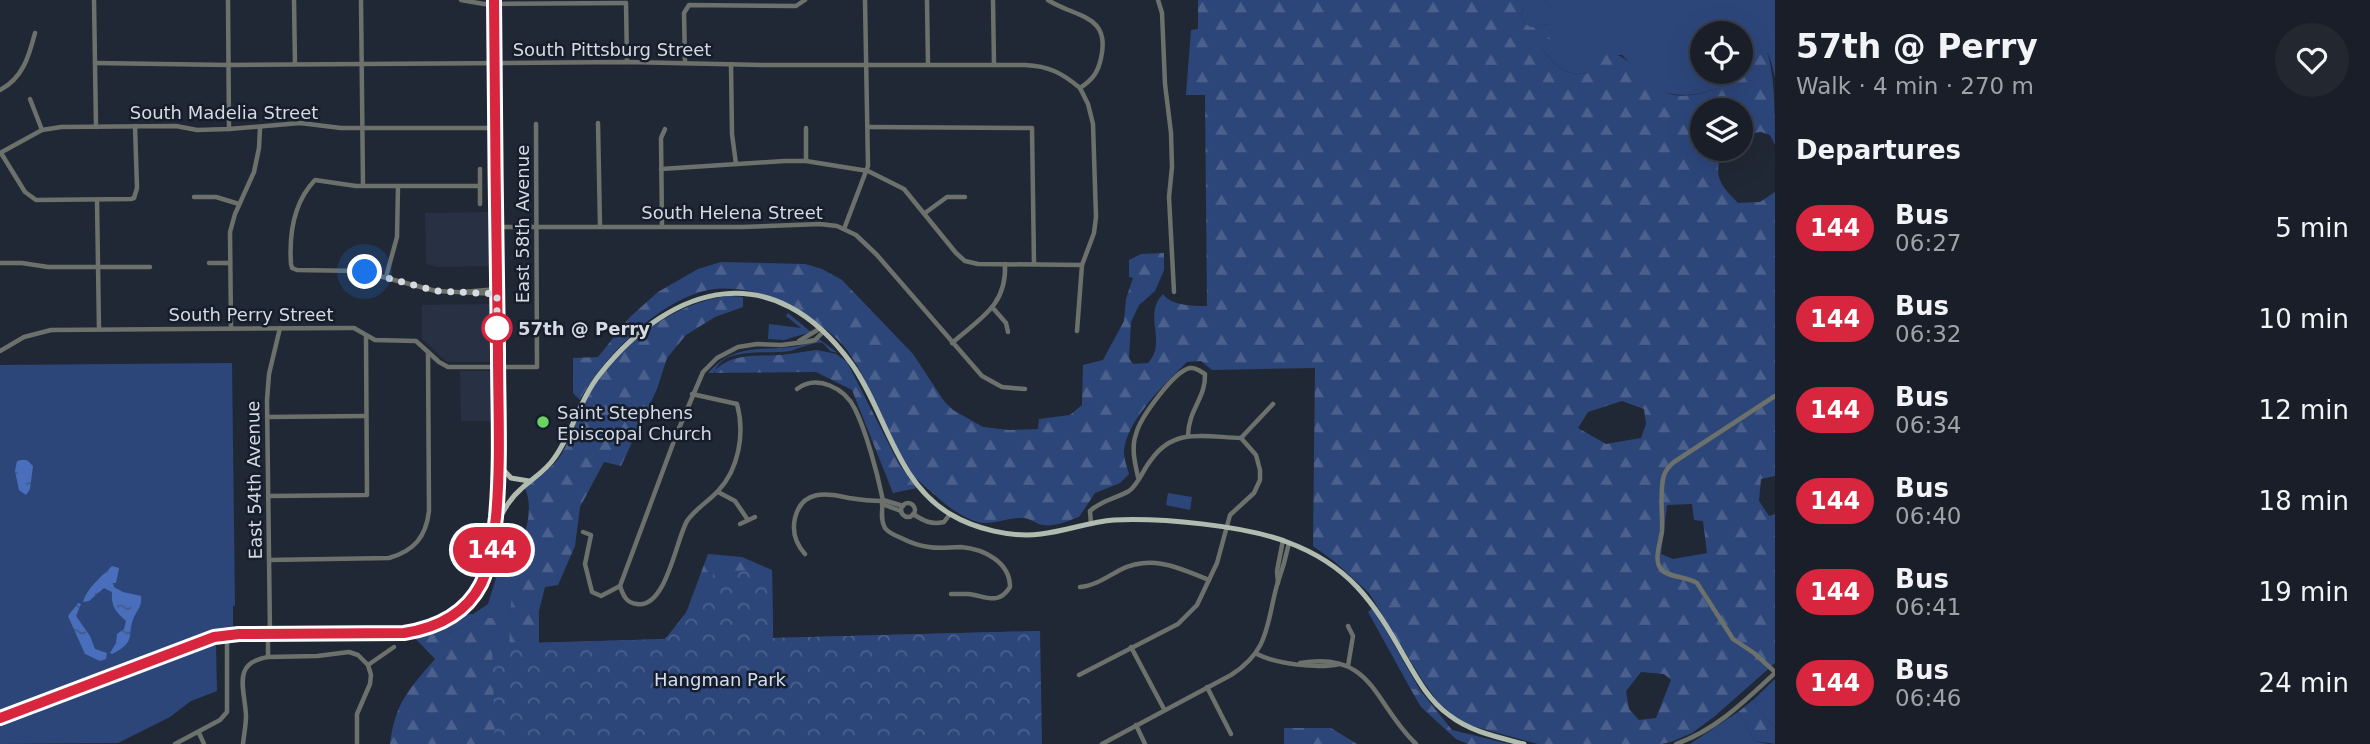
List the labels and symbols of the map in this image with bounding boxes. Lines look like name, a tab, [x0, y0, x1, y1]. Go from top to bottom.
street label: South Pittsburg Street	[513, 39, 711, 60]
street label: South Madelia Street	[130, 102, 318, 123]
street label: East 58th Avenue	[512, 145, 533, 303]
street label: South Helena Street	[641, 202, 823, 223]
your location	[347, 254, 382, 289]
street label: South Perry Street	[169, 304, 333, 325]
marker: 57th @ Perry	[482, 313, 512, 343]
place label: 57th @ Perry	[518, 318, 650, 339]
street label: East 54th Avenue	[242, 401, 266, 559]
place label: Saint Stephens Episcopal Church	[557, 402, 712, 444]
marker: Saint Stephens Episcopal Church	[535, 414, 551, 430]
line badge: 144	[452, 527, 532, 573]
park label: Hangman Park	[654, 669, 787, 690]

